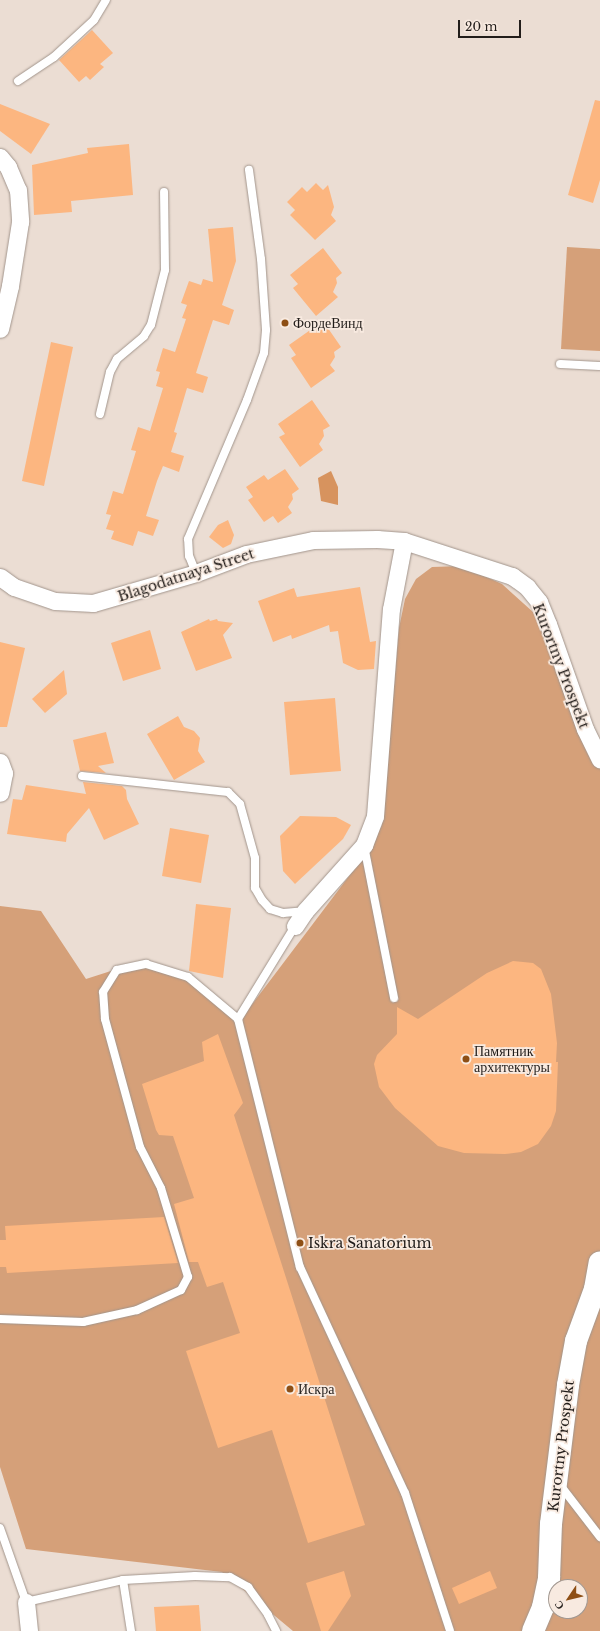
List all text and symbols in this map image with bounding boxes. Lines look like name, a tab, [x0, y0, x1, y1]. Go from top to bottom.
scale bar	[460, 12, 523, 38]
text: 20 m	[465, 19, 497, 34]
place label: ФордеВинд	[293, 315, 363, 331]
marker: ФордеВинд	[280, 318, 290, 328]
street label: Blagodatnaya Street	[115, 545, 257, 605]
street label: Kurortny Prospekt	[529, 601, 593, 731]
place label: Памятник архитектуры	[474, 1043, 550, 1076]
marker: Памятник архитектуры	[461, 1054, 471, 1064]
place label: Iskra Sanatorium	[308, 1235, 432, 1251]
marker: Iskra Sanatorium	[295, 1238, 305, 1248]
street label: Kurortny Prospekt	[545, 1379, 577, 1513]
place label: Искра	[298, 1381, 334, 1397]
marker: Искра	[285, 1384, 295, 1394]
north arrow	[548, 1579, 588, 1619]
text: С	[551, 1598, 567, 1613]

